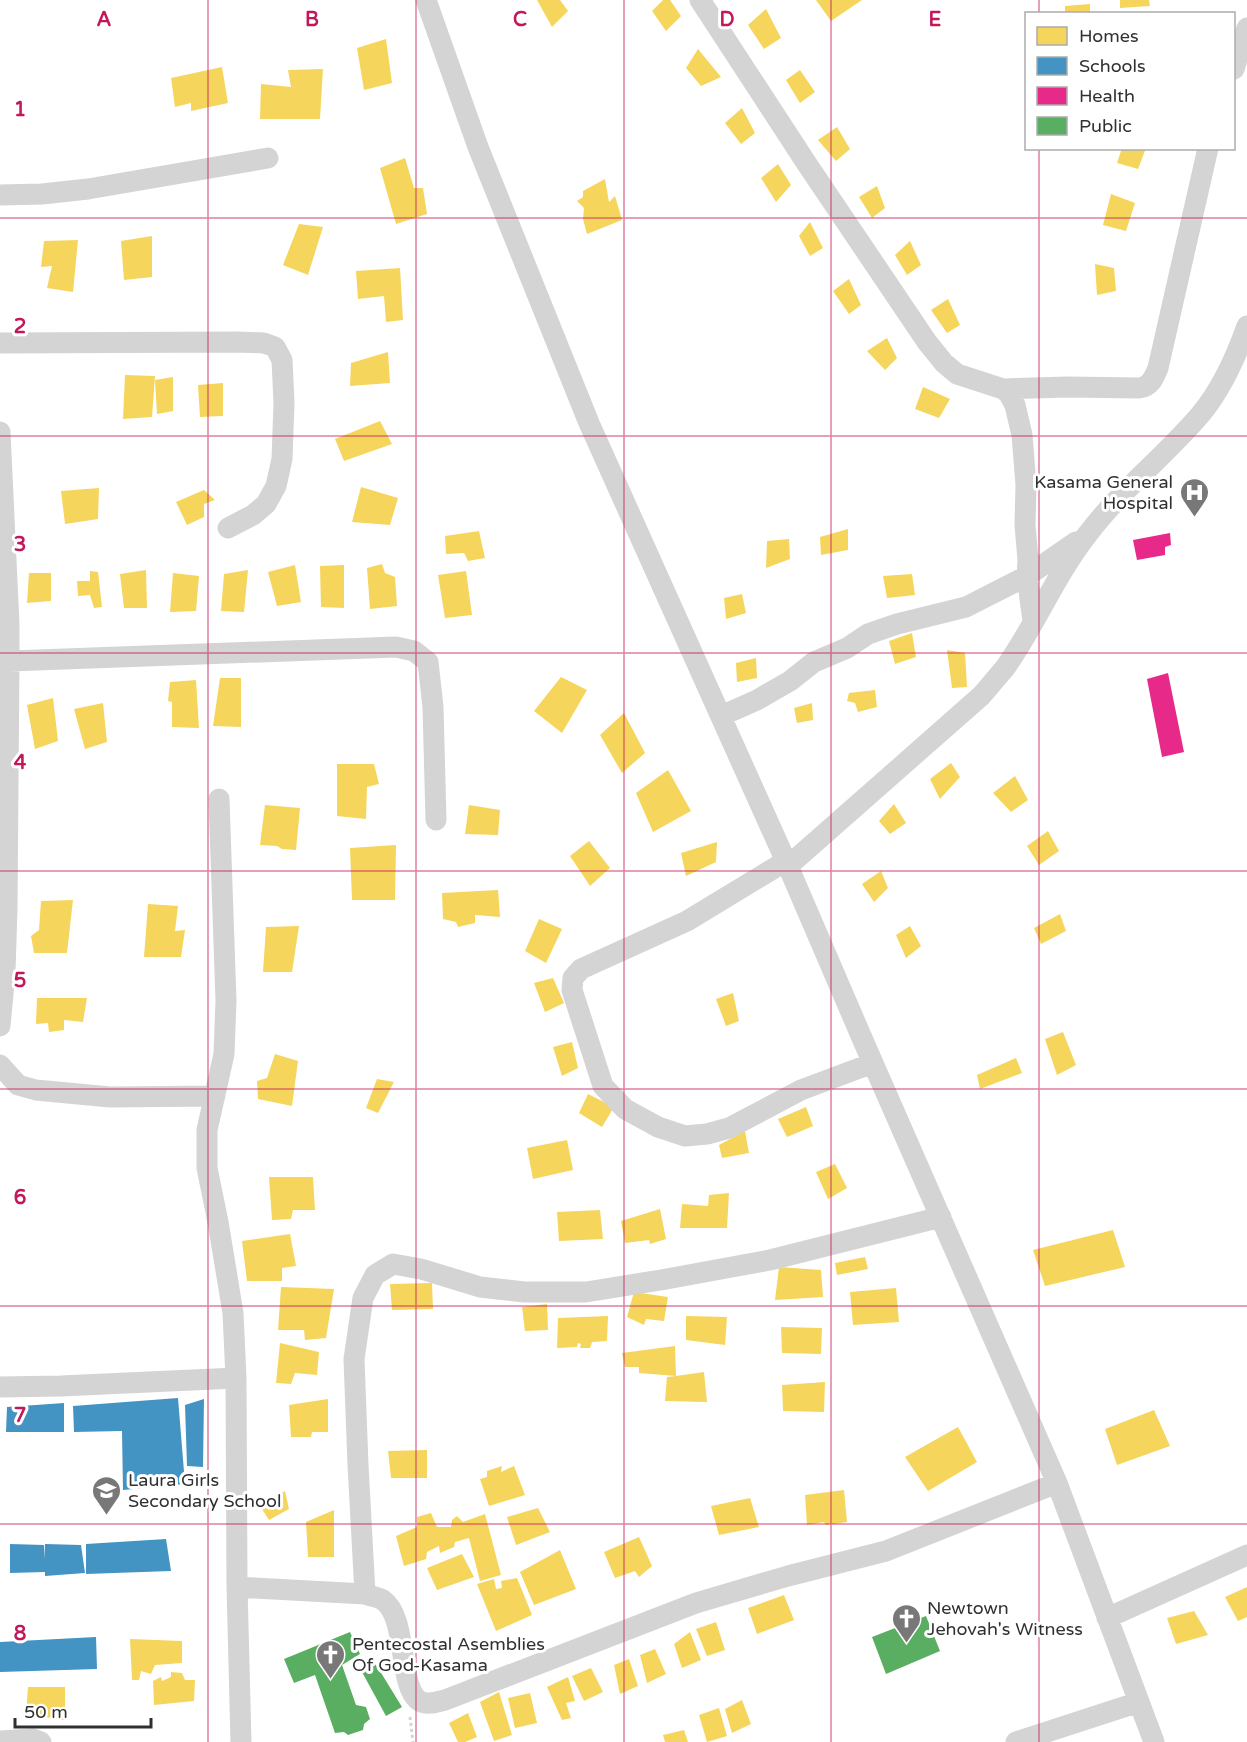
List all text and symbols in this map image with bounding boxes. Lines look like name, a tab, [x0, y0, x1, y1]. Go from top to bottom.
text: A	[97, 8, 112, 32]
text: B	[305, 8, 319, 32]
text: C	[513, 8, 527, 32]
text: D	[719, 8, 735, 32]
text: E	[929, 8, 942, 32]
legend	[1025, 12, 1235, 150]
text: Homes	[1079, 25, 1139, 47]
text: Schools	[1079, 55, 1146, 77]
text: Health	[1079, 85, 1135, 107]
text: 1	[14, 98, 26, 122]
text: Public	[1079, 115, 1132, 137]
text: 2	[14, 315, 26, 339]
place label: Kasama General Hospital	[1034, 471, 1173, 514]
hospital icon: Kasama General Hospital	[1178, 476, 1210, 518]
text: 3	[14, 533, 26, 557]
text: 4	[14, 751, 27, 775]
text: 5	[14, 969, 26, 993]
text: 6	[14, 1186, 26, 1210]
text: 7	[14, 1404, 26, 1428]
place label: Laura Girls Secondary School	[128, 1469, 281, 1512]
school or university icon: Laura Girls Secondary School	[91, 1474, 123, 1516]
place label: Newtown Jehovah's Witness	[927, 1597, 1083, 1640]
church icon: Newtown Jehovah's Witness	[890, 1602, 922, 1644]
text: 8	[14, 1622, 26, 1646]
place label: Pentecostal Asemblies Of God-Kasama	[352, 1633, 545, 1676]
church icon: Pentecostal Asemblies Of God-Kasama	[315, 1638, 347, 1680]
scale bar	[15, 1691, 152, 1729]
text: 50 m	[24, 1701, 68, 1723]

